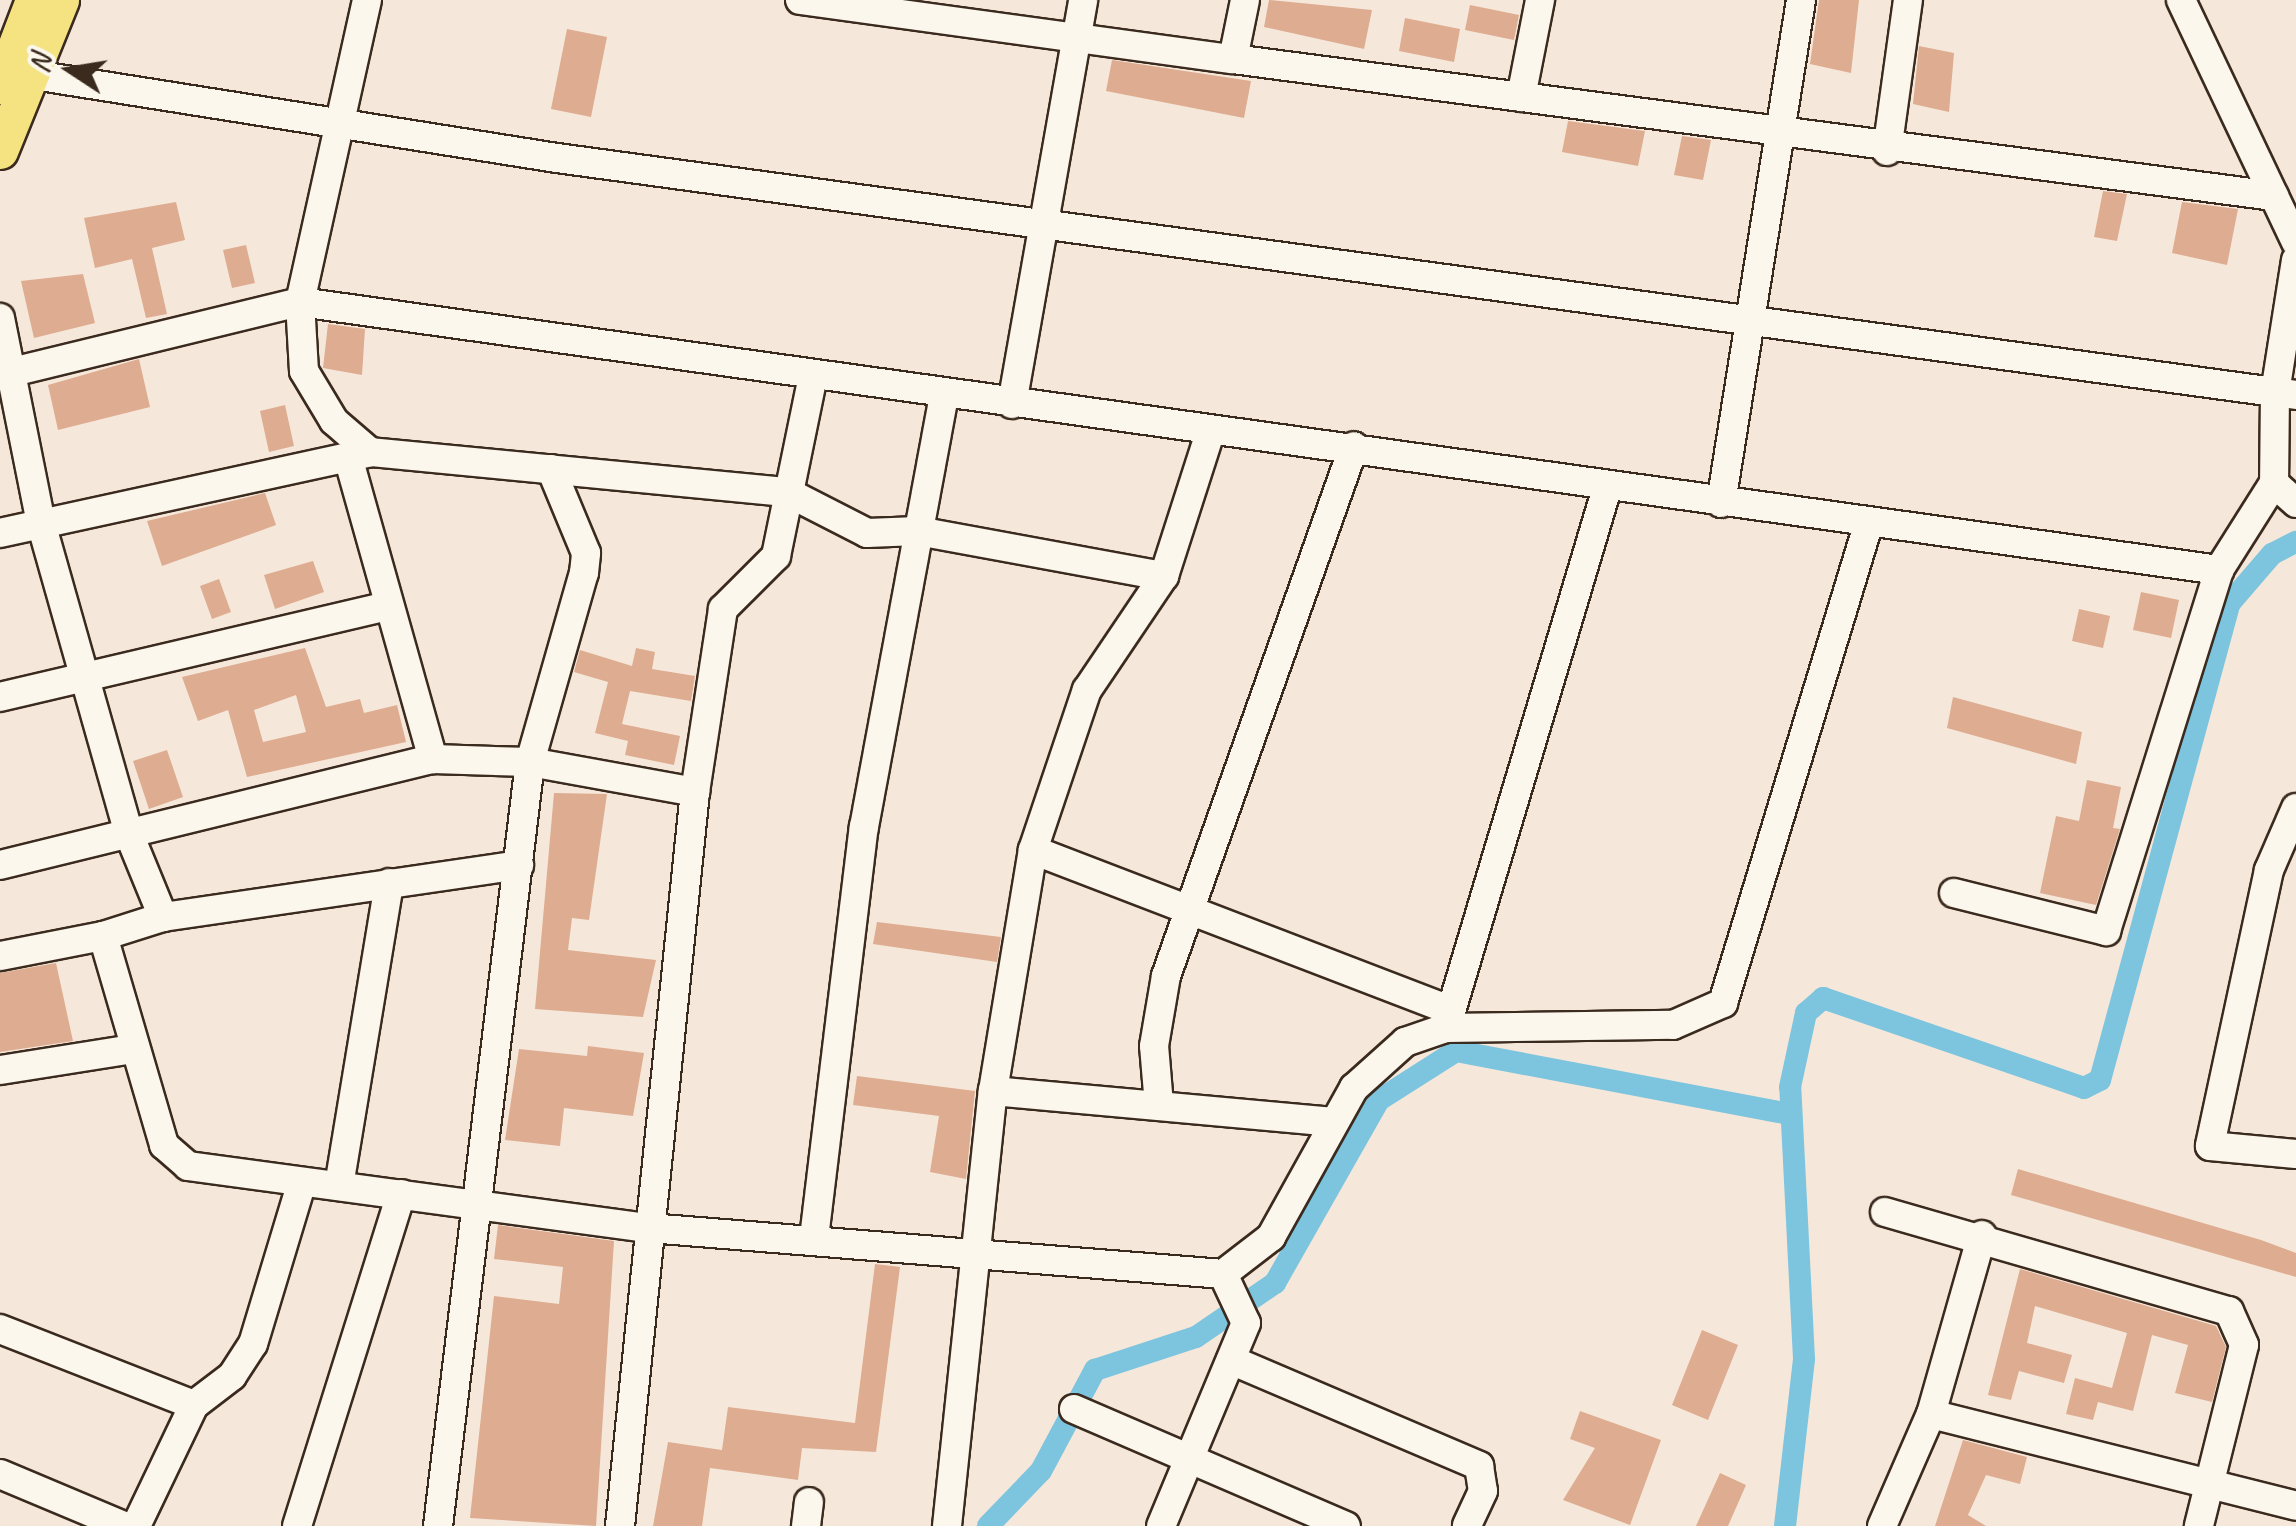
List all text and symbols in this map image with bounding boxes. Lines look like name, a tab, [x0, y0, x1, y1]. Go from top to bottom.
north arrow	[20, 20, 120, 120]
text: N	[21, 52, 59, 76]

